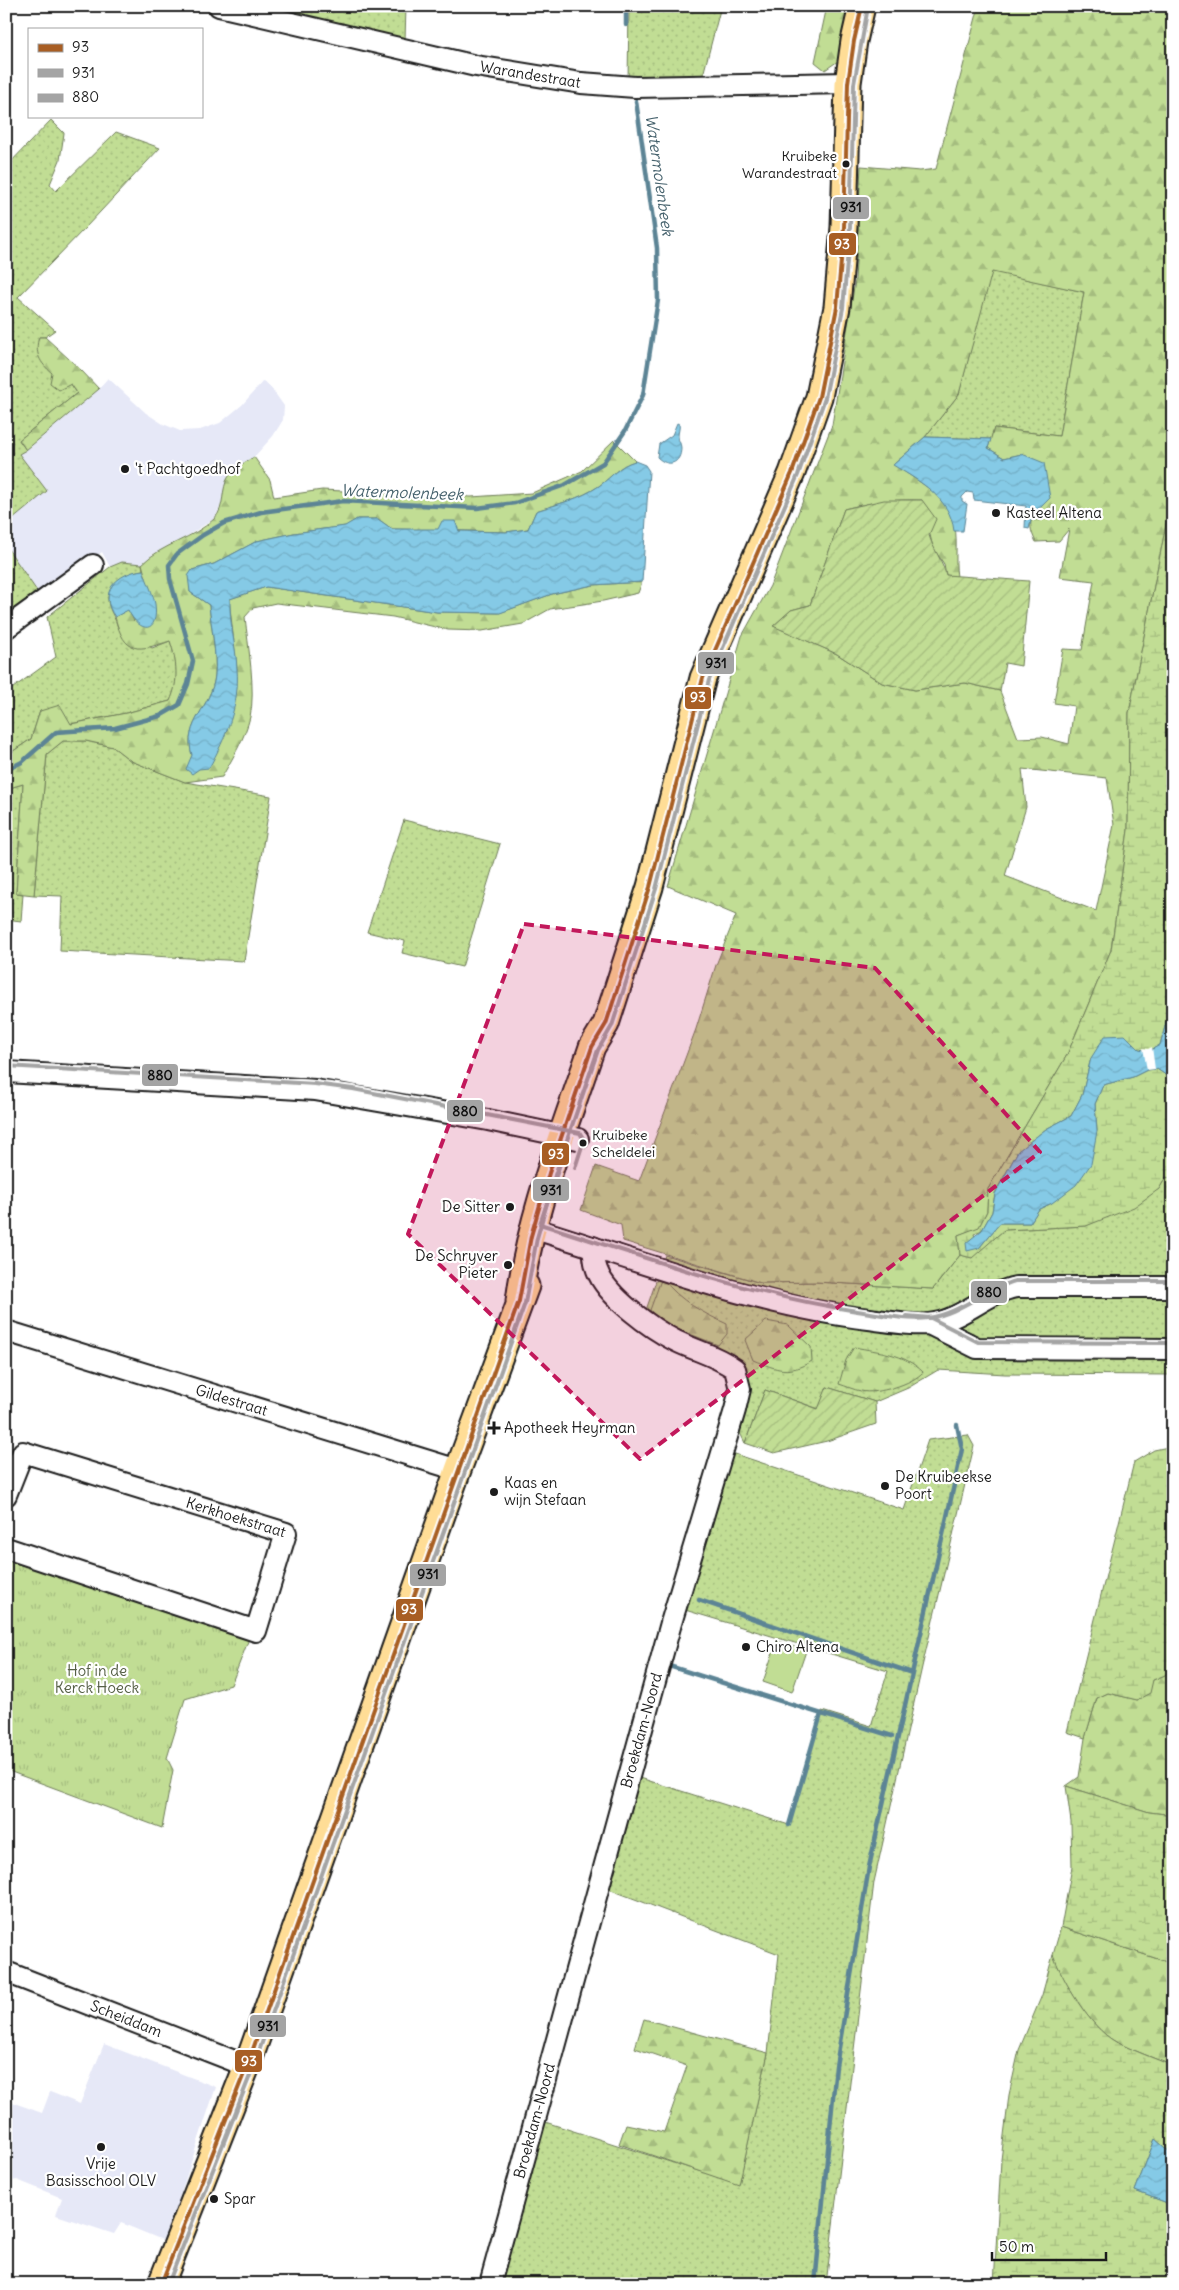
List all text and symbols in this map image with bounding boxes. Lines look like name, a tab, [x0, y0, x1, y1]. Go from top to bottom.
legend	[28, 28, 202, 118]
text: 93	[72, 37, 89, 56]
street label: Warandestraat	[479, 57, 582, 92]
text: 931	[72, 63, 95, 82]
text: 880	[72, 87, 99, 106]
water label: Watermolenbeek	[642, 113, 679, 239]
place label: Kruibeke Warandestraat	[742, 147, 837, 182]
marker: Kruibeke Warandestraat	[841, 159, 851, 169]
line badge: 931	[832, 196, 870, 220]
text: 931	[840, 198, 862, 216]
line badge: 93	[828, 232, 857, 256]
text: 93	[834, 235, 850, 253]
place label: 't Pachtgoedhof	[135, 459, 242, 478]
marker: 't Pachtgoedhof	[119, 463, 131, 475]
water label: Watermolenbeek	[341, 480, 465, 504]
place label: Kasteel Altena	[1006, 503, 1102, 522]
marker: Kasteel Altena	[990, 507, 1002, 519]
line badge: 931	[697, 651, 735, 675]
text: 931	[705, 654, 727, 672]
line badge: 93	[684, 686, 712, 710]
text: 93	[690, 688, 706, 706]
line badge: 880	[141, 1063, 179, 1087]
text: 880	[147, 1066, 173, 1084]
line badge: 880	[446, 1099, 484, 1123]
text: 880	[452, 1102, 478, 1120]
place label: Kruibeke Scheldelei	[592, 1126, 655, 1161]
marker: Kruibeke Scheldelei	[578, 1138, 588, 1148]
line badge: 93	[541, 1142, 570, 1166]
text: 93	[548, 1145, 564, 1163]
line badge: 931	[532, 1178, 570, 1202]
text: 931	[540, 1181, 562, 1199]
place label: De Sitter	[442, 1197, 500, 1216]
marker: De Sitter	[504, 1201, 516, 1213]
place label: De Schryver Pieter	[415, 1246, 498, 1282]
marker: De Schryver Pieter	[502, 1259, 514, 1271]
line badge: 880	[970, 1280, 1008, 1304]
text: 880	[976, 1283, 1002, 1301]
street label: Gildestraat	[193, 1380, 270, 1420]
place label: Apotheek Heyrman	[504, 1418, 636, 1437]
marker: Apotheek Heyrman	[488, 1422, 500, 1434]
place label: De Kruibeekse Poort	[895, 1467, 992, 1503]
place label: Kaas en wijn Stefaan	[504, 1473, 587, 1509]
marker: De Kruibeekse Poort	[879, 1480, 891, 1492]
marker: Kaas en wijn Stefaan	[488, 1486, 500, 1498]
street label: Kerkhoekstraat	[184, 1493, 288, 1541]
line badge: 931	[409, 1563, 447, 1587]
text: 931	[417, 1565, 439, 1583]
line badge: 93	[395, 1598, 424, 1622]
text: 93	[401, 1600, 417, 1618]
place label: Chiro Altena	[756, 1637, 840, 1656]
marker: Chiro Altena	[740, 1641, 752, 1653]
park label: Hof in de Kerck Hoeck	[55, 1661, 140, 1697]
street label: Broekdam-Noord	[616, 1670, 666, 1790]
street label: Scheiddam	[88, 1996, 165, 2041]
line badge: 931	[249, 2014, 287, 2038]
text: 931	[257, 2017, 279, 2035]
line badge: 93	[234, 2049, 263, 2073]
text: 93	[241, 2052, 257, 2070]
street label: Broekdam-Noord	[509, 2061, 559, 2181]
marker: Vrije Basisschool OLV	[95, 2141, 107, 2153]
place label: Vrije Basisschool OLV	[46, 2154, 156, 2190]
place label: Spar	[224, 2189, 256, 2208]
marker: Spar	[208, 2193, 220, 2205]
scale bar	[992, 2230, 1105, 2262]
text: 50 m	[999, 2237, 1034, 2256]

